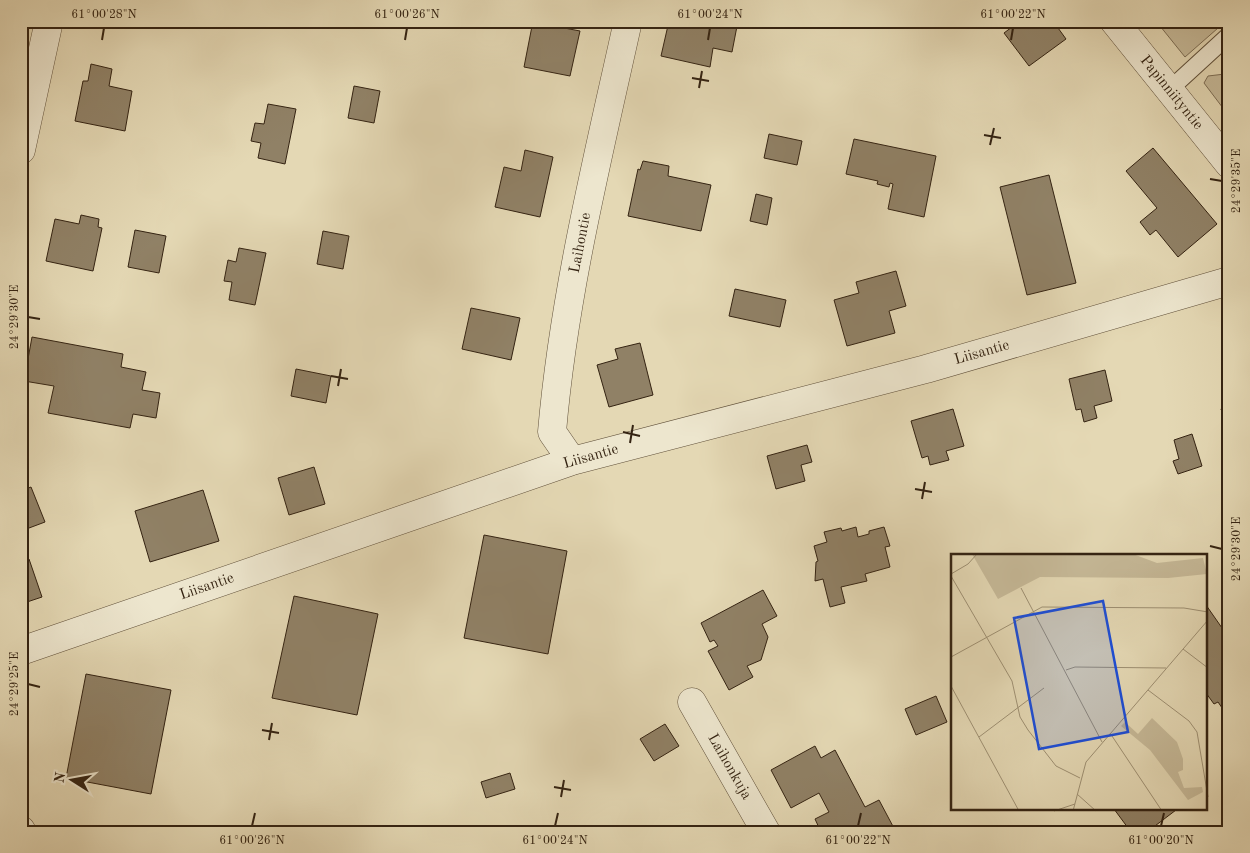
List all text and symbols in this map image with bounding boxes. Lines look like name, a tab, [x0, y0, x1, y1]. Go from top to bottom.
text: 61°00'28"N	[71, 9, 137, 21]
text: 61°00'26"N	[374, 9, 440, 21]
text: 61°00'24"N	[677, 9, 743, 21]
text: 61°00'22"N	[980, 9, 1046, 21]
street label: Papinniityntie	[1137, 53, 1205, 133]
text: 24°29'35"E	[1230, 149, 1243, 213]
street label: Laihontie	[568, 211, 594, 275]
text: 24°29'30"E	[9, 285, 21, 349]
street label: Liisantie	[953, 338, 1011, 368]
street label: Liisantie	[562, 442, 620, 472]
text: 24°29'30"E	[1231, 517, 1243, 581]
inset map	[951, 554, 1208, 810]
street label: Liisantie	[178, 571, 236, 603]
text: 24°29'25"E	[8, 652, 21, 716]
street label: Laihonkuja	[704, 732, 754, 803]
north arrow	[48, 756, 98, 806]
text: N	[52, 771, 68, 784]
text: 61°00'26"N	[219, 835, 285, 847]
text: 61°00'24"N	[522, 835, 588, 847]
text: 61°00'22"N	[825, 835, 891, 847]
text: 61°00'20"N	[1128, 835, 1194, 847]

